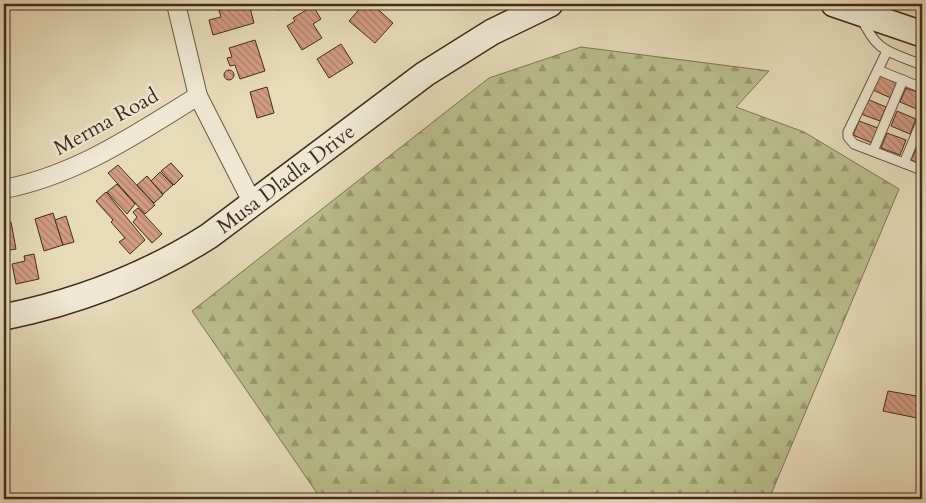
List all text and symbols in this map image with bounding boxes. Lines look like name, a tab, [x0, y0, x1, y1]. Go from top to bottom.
street label: Merma Road	[48, 81, 164, 163]
street label: Musa Dladla Drive	[211, 117, 361, 241]

